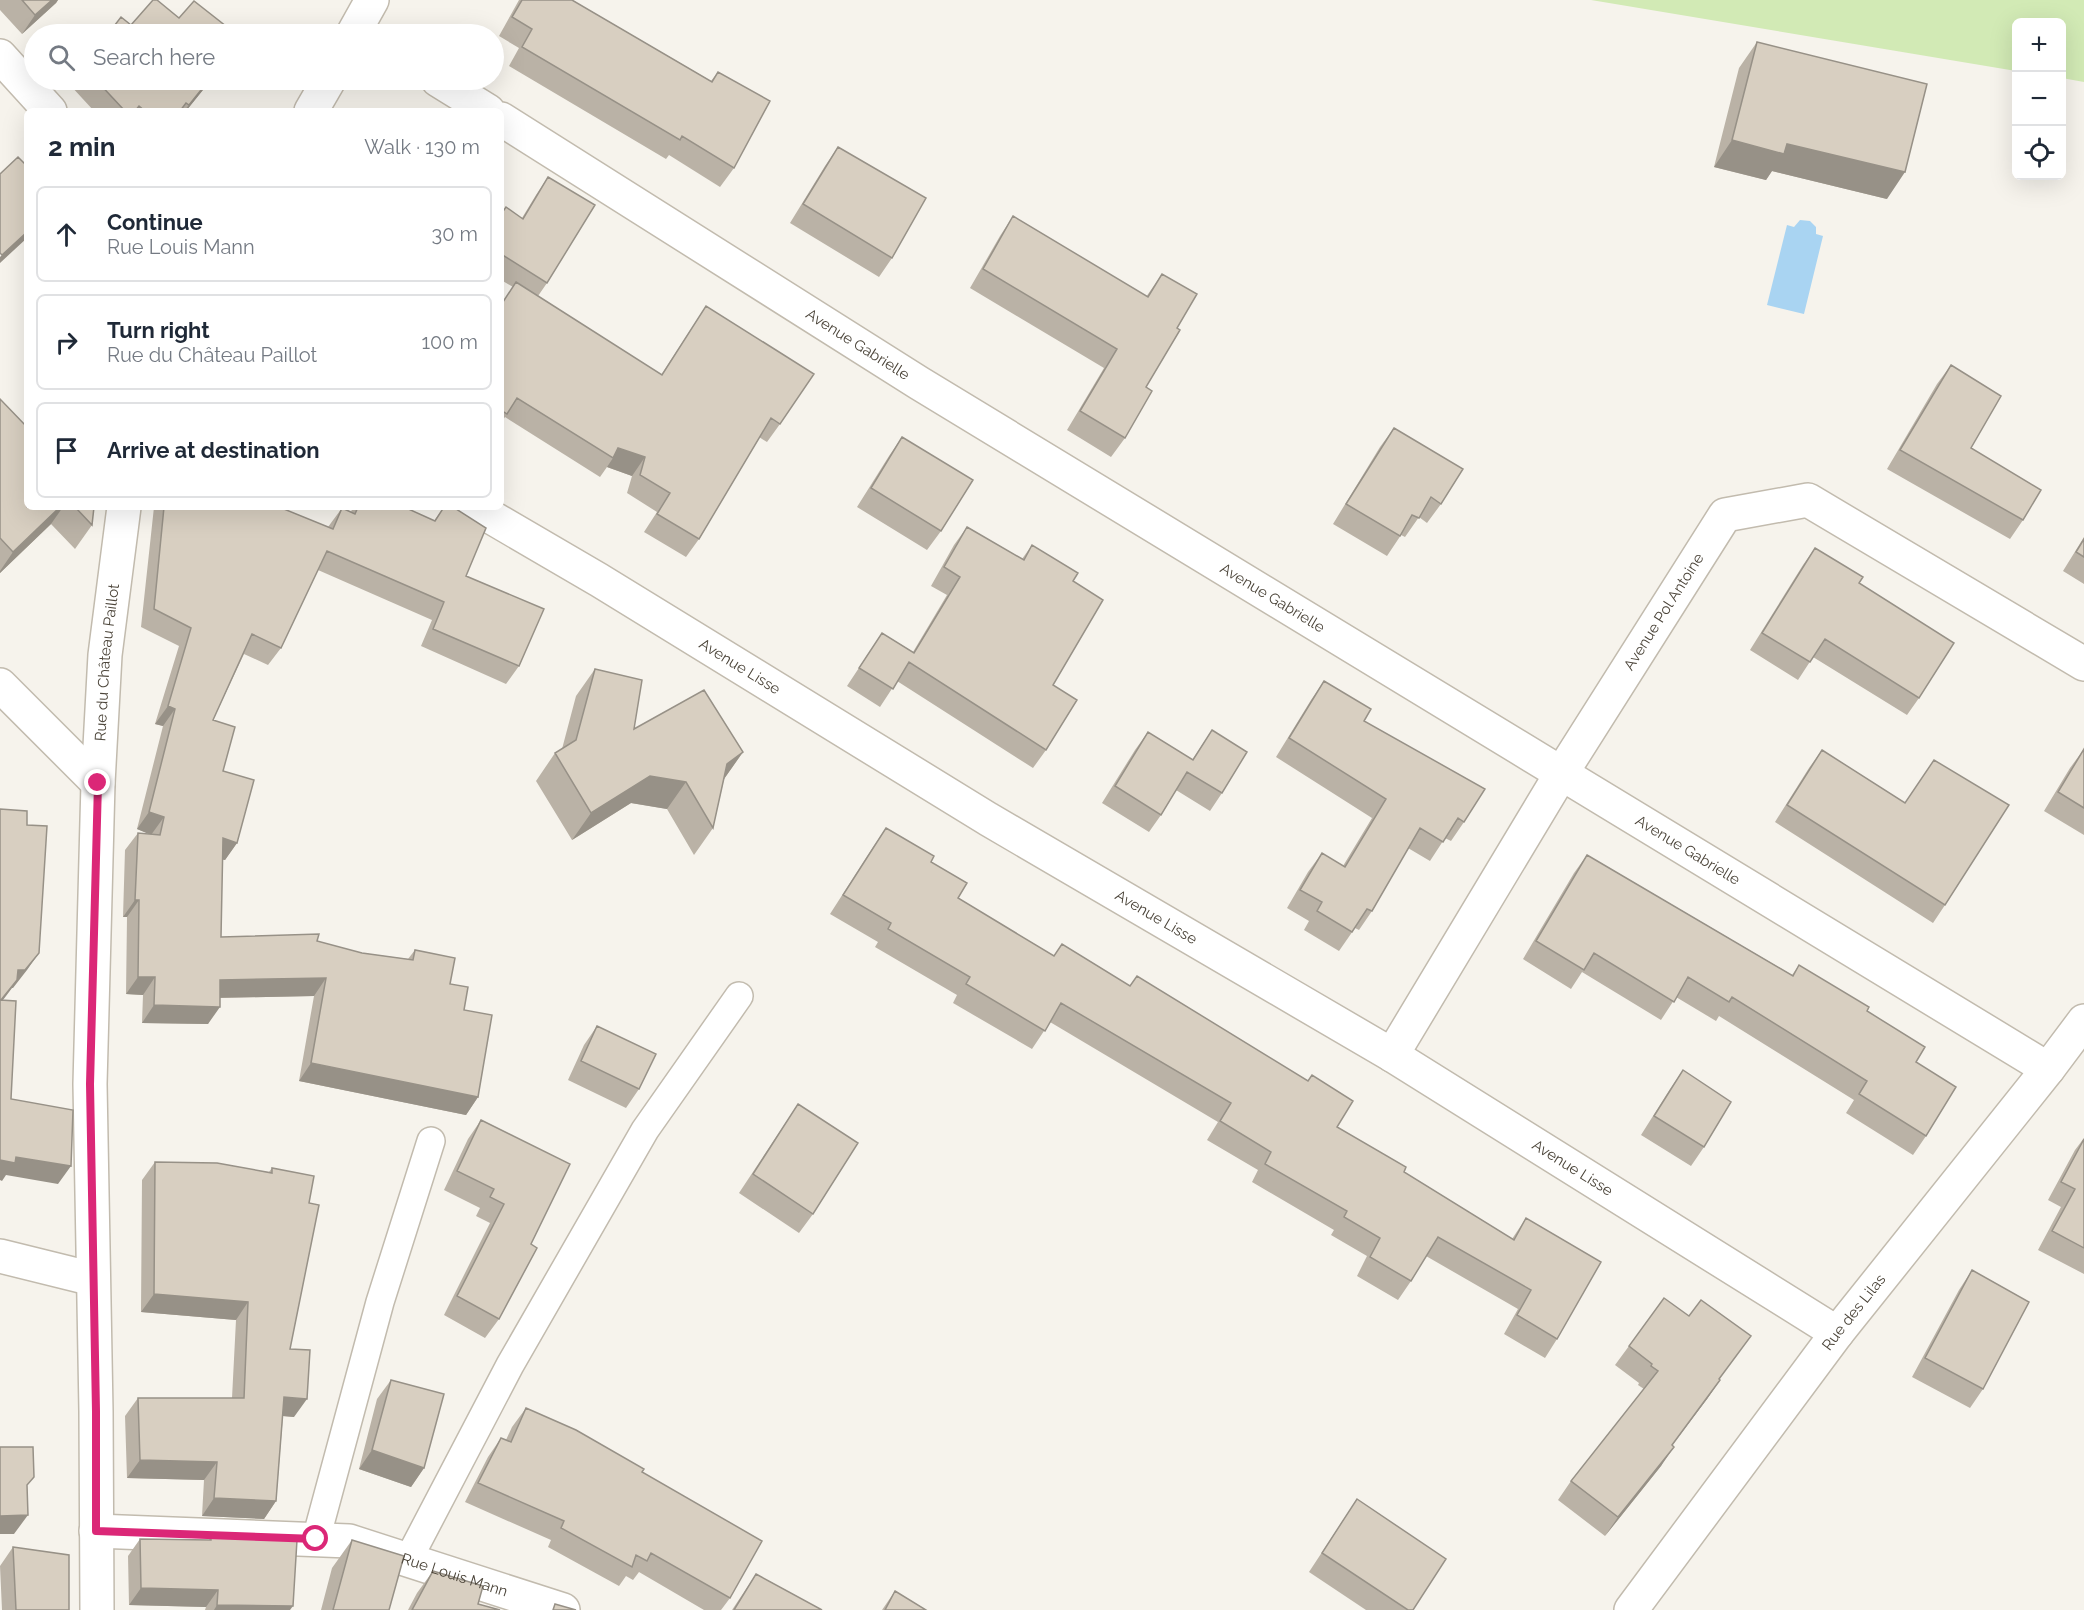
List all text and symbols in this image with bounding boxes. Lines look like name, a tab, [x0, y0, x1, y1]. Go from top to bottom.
map controls	[2012, 18, 2066, 180]
button: +	[2012, 18, 2066, 72]
search box	[24, 24, 504, 90]
icon: search	[45, 41, 78, 74]
text: Search here	[93, 44, 215, 70]
button: −	[2012, 72, 2066, 126]
button: locate	[2012, 126, 2066, 180]
text: 2 min	[48, 132, 115, 162]
text: Walk · 130 m	[364, 135, 480, 159]
text: Continue	[107, 209, 203, 235]
icon: ahead	[50, 218, 83, 251]
text: 30 m	[432, 222, 478, 246]
text: Rue Louis Mann	[107, 235, 255, 259]
street label: Avenue Gabrielle	[803, 305, 913, 384]
text: Turn right	[107, 317, 210, 343]
icon: right	[50, 326, 83, 359]
text: 100 m	[421, 330, 478, 354]
text: Rue du Château Paillot	[107, 343, 317, 367]
icon: arrive	[50, 434, 83, 467]
text: Arrive at destination	[107, 437, 320, 463]
street label: Avenue Pol Antoine	[1620, 550, 1708, 674]
street label: Avenue Gabrielle	[1217, 559, 1328, 636]
street label: Rue du Château Paillot	[91, 583, 123, 742]
street label: Avenue Lisse	[696, 635, 784, 698]
route end	[84, 769, 110, 795]
street label: Avenue Gabrielle	[1632, 812, 1744, 889]
street label: Avenue Lisse	[1112, 886, 1200, 948]
street label: Avenue Lisse	[1529, 1136, 1616, 1200]
street label: Rue des Lilas	[1818, 1270, 1889, 1354]
route start	[302, 1525, 328, 1551]
street label: Rue Louis Mann	[399, 1549, 510, 1601]

